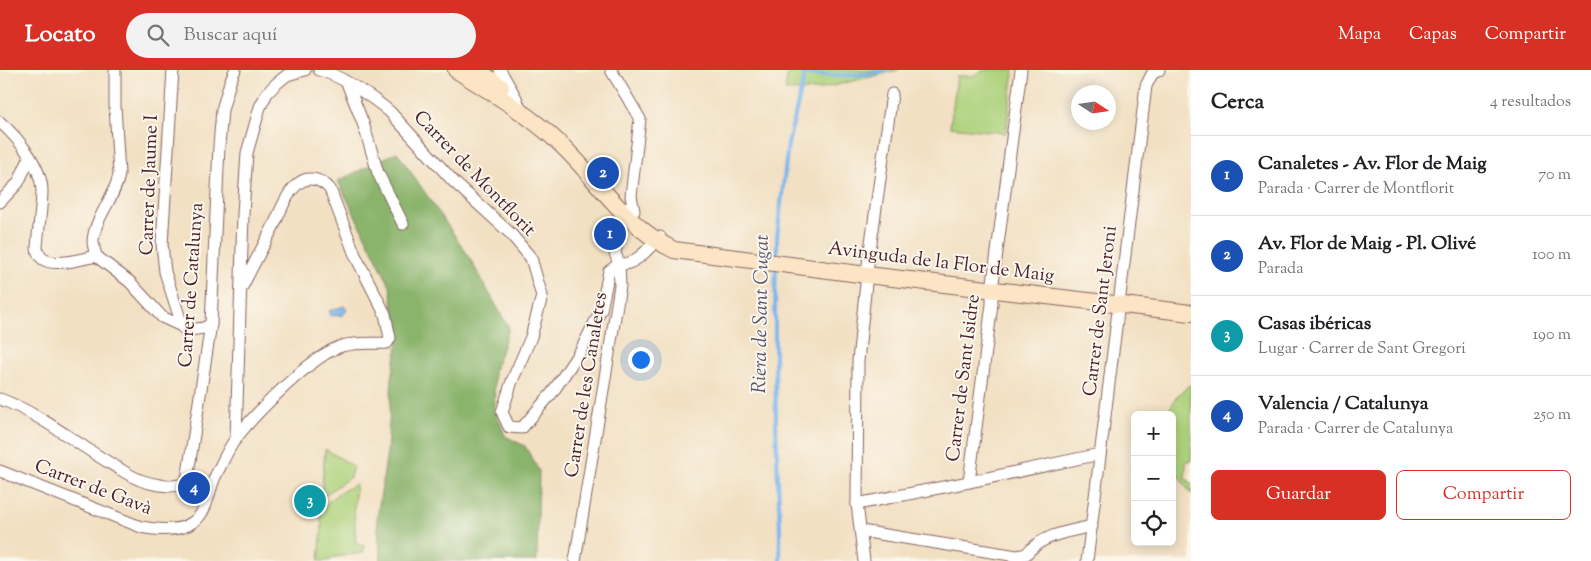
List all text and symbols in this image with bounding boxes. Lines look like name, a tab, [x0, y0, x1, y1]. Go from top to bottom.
search box	[126, 13, 476, 58]
text: Locato	[25, 18, 96, 52]
icon: search	[144, 21, 172, 49]
text: Buscar aquí	[184, 22, 278, 49]
text: Mapa	[1338, 22, 1381, 48]
text: Capas	[1409, 22, 1457, 48]
text: Compartir	[1485, 22, 1566, 48]
north arrow	[1071, 85, 1116, 130]
text: Cerca	[1211, 88, 1264, 118]
text: 4 resultados	[1490, 91, 1571, 114]
street label: Carrer de Montflorit	[407, 105, 542, 243]
street label: Carrer de Jaume I	[134, 114, 166, 256]
text: Canaletes - Av. Flor de Maig	[1258, 151, 1487, 178]
pin: 2	[587, 154, 619, 192]
text: 1	[1224, 164, 1230, 187]
text: 70 m	[1538, 164, 1571, 187]
text: Parada · Carrer de Montflorit	[1258, 178, 1454, 201]
street label: Carrer de Catalunya	[173, 201, 211, 368]
pin: 1	[594, 215, 626, 253]
street label: Carrer de Sant Jeroni	[1077, 224, 1125, 398]
text: Av. Flor de Maig - Pl. Olivé	[1258, 231, 1476, 258]
water label: Riera de Sant Cugat	[746, 234, 778, 394]
street label: Avinguda de la Flor de Maig	[826, 236, 1056, 290]
text: 2	[1223, 244, 1231, 267]
text: 100 m	[1532, 244, 1571, 267]
text: Parada	[1258, 258, 1304, 281]
street label: Carrer de les Canaletes	[559, 290, 615, 480]
street label: Carrer de Sant Isidre	[940, 293, 988, 463]
text: Casas ibéricas	[1258, 311, 1371, 338]
text: 3	[1224, 324, 1230, 347]
text: 190 m	[1533, 324, 1571, 347]
text: Lugar · Carrer de Sant Gregori	[1258, 338, 1466, 361]
your location	[628, 347, 654, 373]
text: Valencia / Catalunya	[1258, 391, 1429, 418]
text: 4	[1223, 404, 1231, 427]
text: 250 m	[1533, 404, 1571, 427]
map controls	[1131, 411, 1176, 546]
button: +	[1131, 411, 1176, 456]
text: Parada · Carrer de Catalunya	[1258, 418, 1453, 441]
street label: Carrer de Gavà	[30, 453, 156, 523]
button: −	[1131, 456, 1176, 501]
pin: 4	[178, 469, 210, 507]
button: Guardar	[1211, 470, 1386, 520]
button: Compartir	[1396, 470, 1571, 520]
pin: 3	[294, 482, 326, 520]
button: locate	[1131, 501, 1176, 546]

